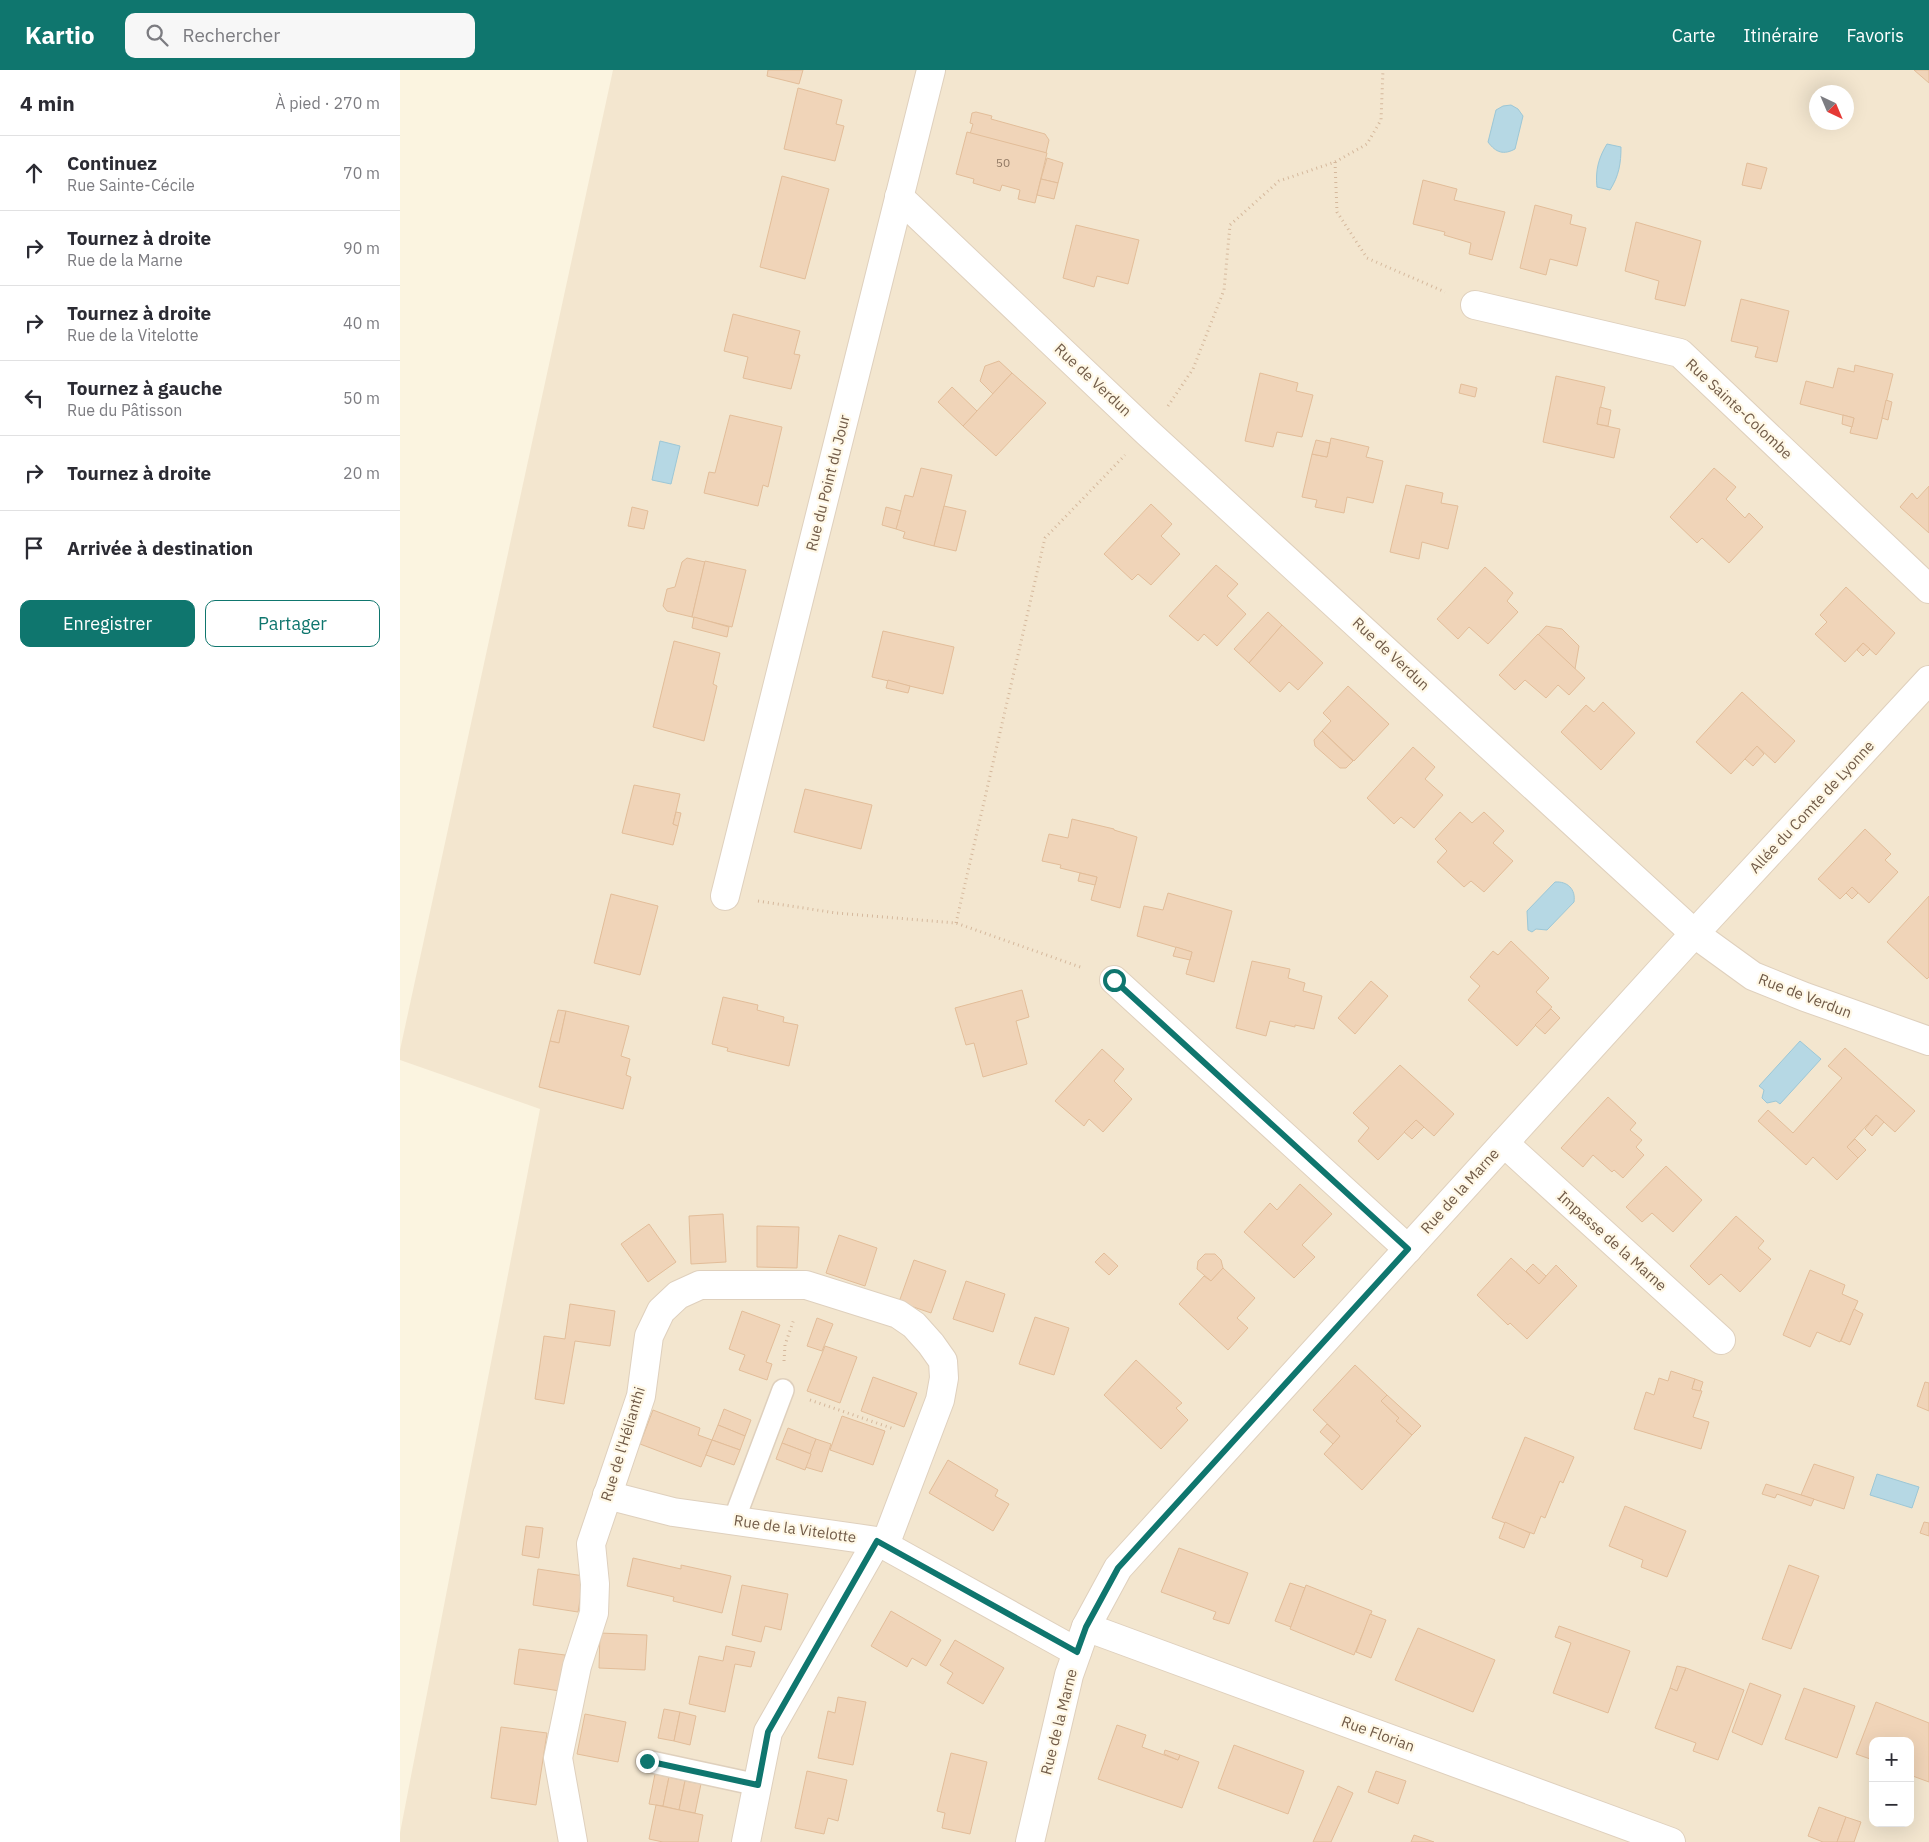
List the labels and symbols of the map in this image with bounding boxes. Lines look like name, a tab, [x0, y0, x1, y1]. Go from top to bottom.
north arrow	[1809, 85, 1854, 130]
house number: 50	[996, 155, 1010, 170]
street label: Rue de Verdun	[1051, 339, 1136, 420]
street label: Rue Sainte-Colombe	[1682, 354, 1797, 463]
street label: Rue du Point du Jour	[801, 412, 854, 553]
street label: Rue de Verdun	[1349, 613, 1434, 694]
street label: Allée du Comte de Lyonne	[1745, 736, 1878, 877]
route start	[1103, 969, 1126, 992]
street label: Rue de Verdun	[1756, 969, 1855, 1022]
street label: Rue de la Marne	[1416, 1144, 1503, 1237]
street label: Impasse de la Marne	[1554, 1187, 1671, 1295]
street label: Rue de l'Hélianthi	[596, 1384, 649, 1503]
street label: Rue de la Vitelotte	[733, 1511, 857, 1546]
street label: Rue de la Marne	[1036, 1667, 1081, 1777]
street label: Rue Florian	[1339, 1712, 1417, 1756]
route end	[636, 1750, 659, 1773]

